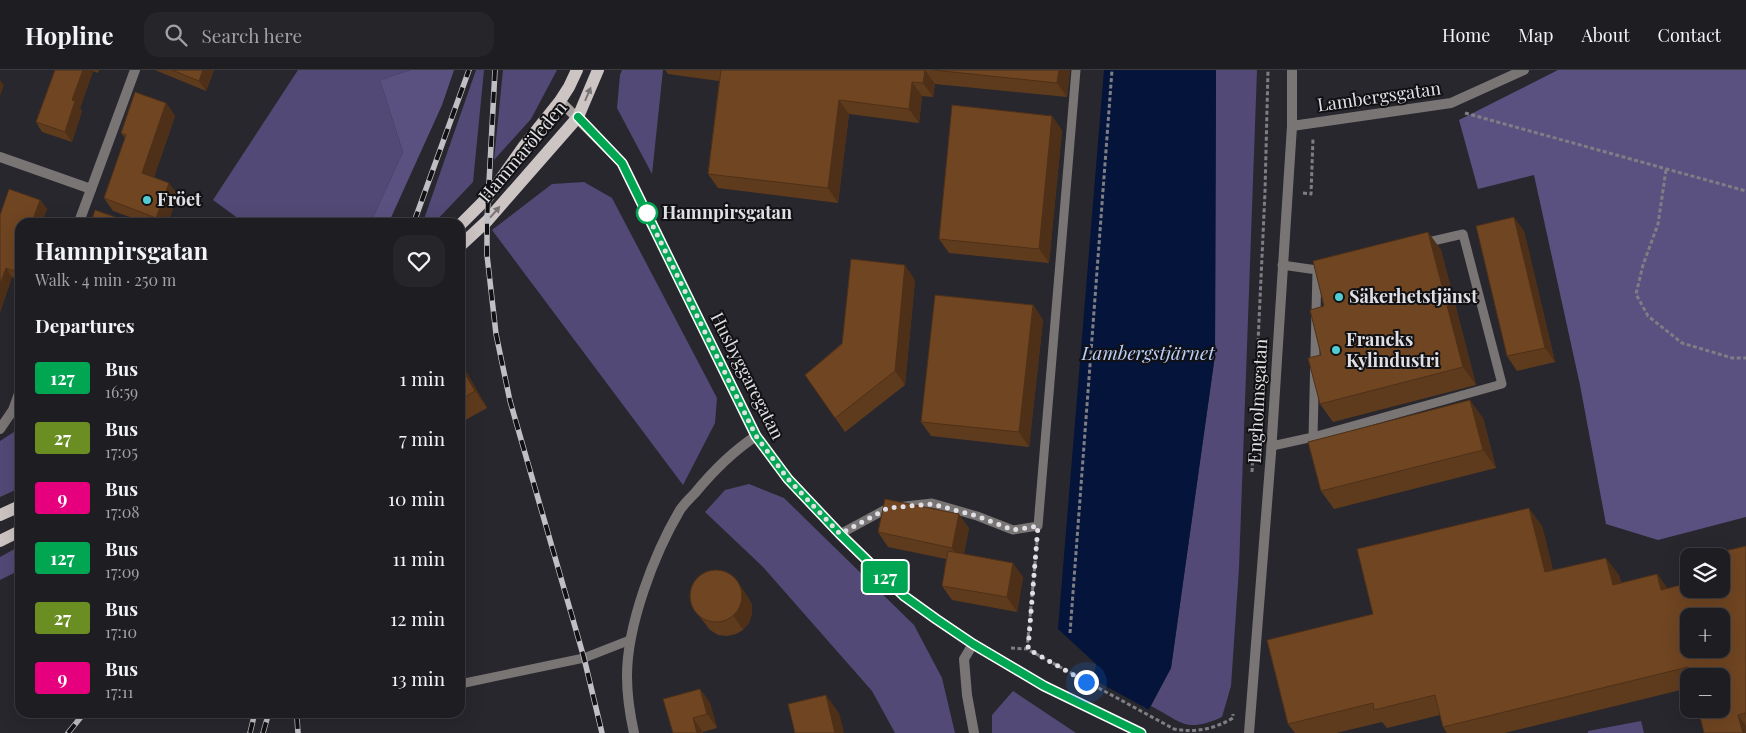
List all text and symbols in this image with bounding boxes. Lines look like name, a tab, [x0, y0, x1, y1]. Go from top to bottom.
search box	[144, 12, 494, 57]
text: Hopline	[25, 19, 114, 51]
icon: search	[162, 21, 190, 49]
text: Search here	[202, 22, 302, 48]
text: Home	[1442, 23, 1490, 47]
text: Map	[1518, 23, 1553, 47]
text: About	[1581, 23, 1630, 47]
text: Contact	[1658, 23, 1721, 47]
street label: Lambergsgatan	[1315, 75, 1442, 117]
one-way arrow	[584, 86, 592, 101]
street label: Hammaröleden	[473, 96, 572, 207]
place label: Fröet	[157, 187, 202, 211]
marker: Fröet	[141, 194, 153, 206]
place label: Hamnpirsgatan	[662, 200, 792, 224]
marker: Hamnpirsgatan	[636, 202, 658, 224]
one-way arrow	[489, 207, 501, 219]
text: Hamnpirsgatan	[35, 234, 208, 266]
button: heart	[393, 235, 445, 287]
text: Walk · 4 min · 250 m	[35, 269, 176, 290]
place label: Säkerhetstjänst	[1349, 284, 1478, 308]
marker: Säkerhetstjänst	[1333, 291, 1345, 303]
street label: Husbyggaregatan	[705, 308, 790, 443]
text: Departures	[35, 312, 135, 338]
place label: Francks Kylindustri	[1346, 327, 1440, 372]
street label: Engholmsgatan	[1242, 338, 1272, 464]
water label: Lambergstjärnet	[1080, 339, 1216, 365]
marker: Francks Kylindustri	[1330, 344, 1342, 356]
text: Bus	[105, 355, 138, 381]
text: 1 min	[399, 365, 445, 391]
text: 127	[50, 366, 75, 390]
text: 16:59	[105, 381, 138, 402]
text: Bus	[105, 415, 138, 441]
text: 7 min	[399, 425, 445, 451]
text: 27	[54, 426, 71, 450]
text: 17:05	[105, 441, 138, 462]
text: Bus	[105, 475, 138, 501]
text: 10 min	[388, 485, 445, 511]
text: 9	[58, 486, 67, 510]
text: 17:08	[105, 501, 140, 522]
text: Bus	[105, 535, 138, 561]
text: 11 min	[392, 545, 445, 571]
text: 127	[50, 546, 75, 570]
map controls	[1680, 548, 1730, 718]
button: layers	[1680, 548, 1730, 598]
text: 17:09	[105, 561, 139, 582]
line badge: 127	[856, 561, 914, 593]
text: 127	[873, 565, 897, 589]
text: Bus	[105, 595, 138, 621]
text: 12 min	[390, 605, 445, 631]
text: 27	[54, 606, 71, 630]
button: +	[1680, 608, 1730, 658]
text: 17:10	[105, 621, 137, 642]
text: Bus	[105, 655, 138, 681]
text: 13 min	[391, 665, 445, 691]
text: 9	[58, 666, 67, 690]
button: −	[1680, 668, 1730, 718]
your location	[1074, 670, 1099, 695]
text: 17:11	[105, 681, 134, 702]

